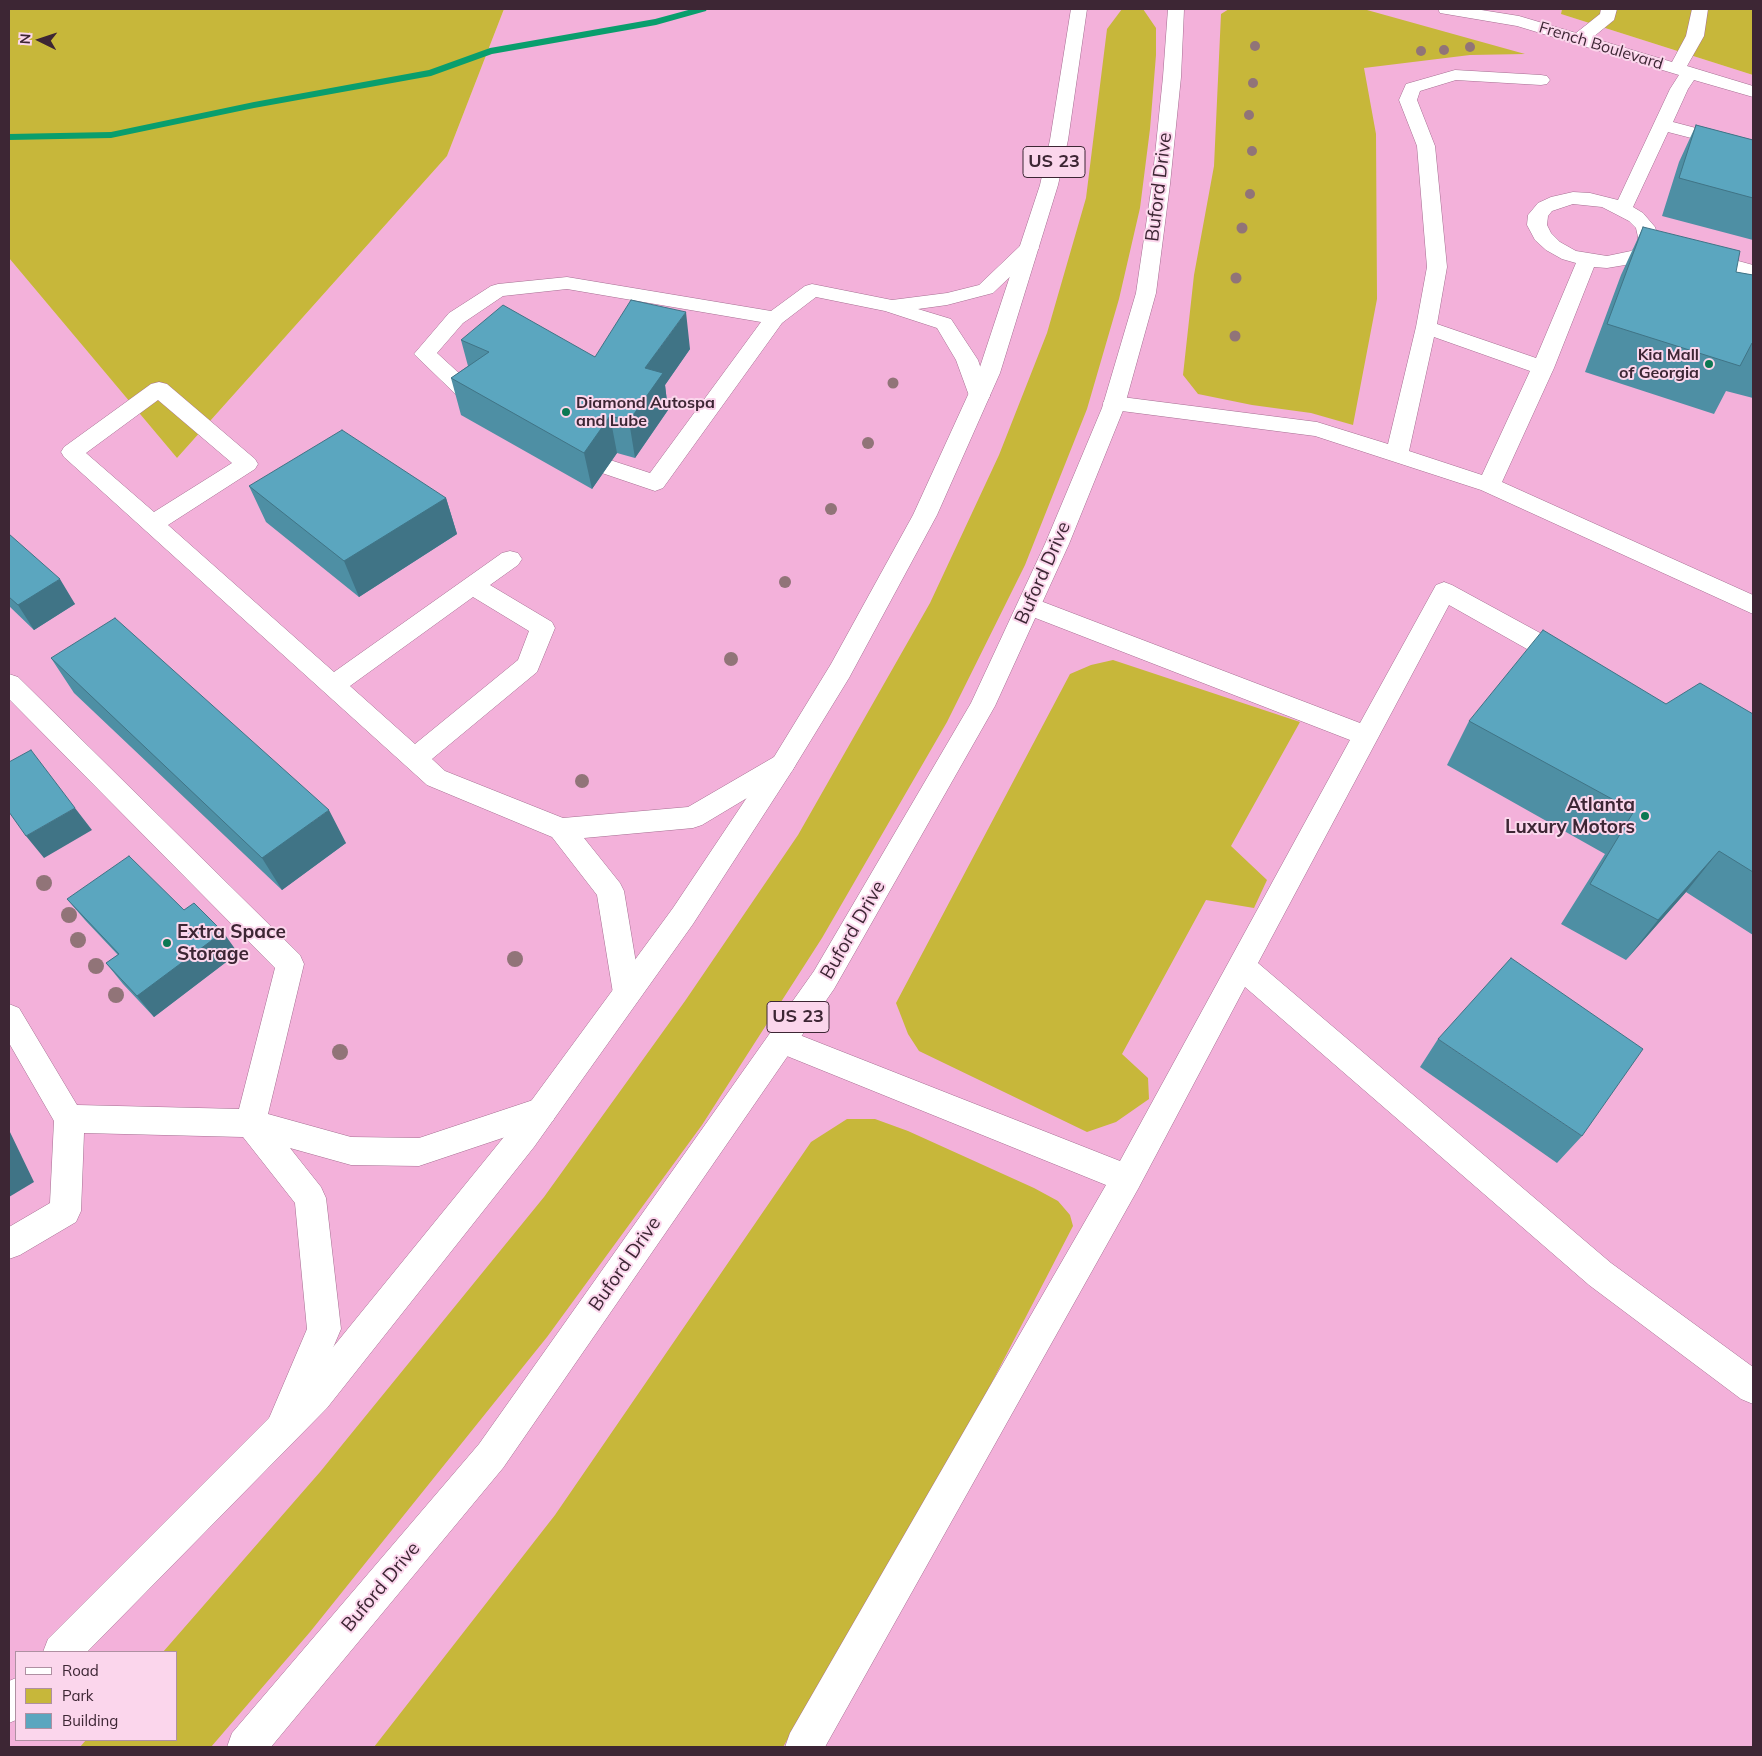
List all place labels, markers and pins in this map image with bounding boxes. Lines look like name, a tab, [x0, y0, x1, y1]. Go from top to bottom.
place label: Kia Mall of Georgia	[1619, 345, 1699, 383]
marker: Kia Mall of Georgia	[1703, 358, 1715, 370]
place label: Diamond Autospa and Lube	[576, 393, 715, 431]
marker: Diamond Autospa and Lube	[560, 406, 572, 418]
place label: Atlanta Luxury Motors	[1505, 794, 1635, 838]
marker: Atlanta Luxury Motors	[1639, 810, 1651, 822]
place label: Extra Space Storage	[177, 921, 286, 965]
marker: Extra Space Storage	[161, 937, 173, 949]

